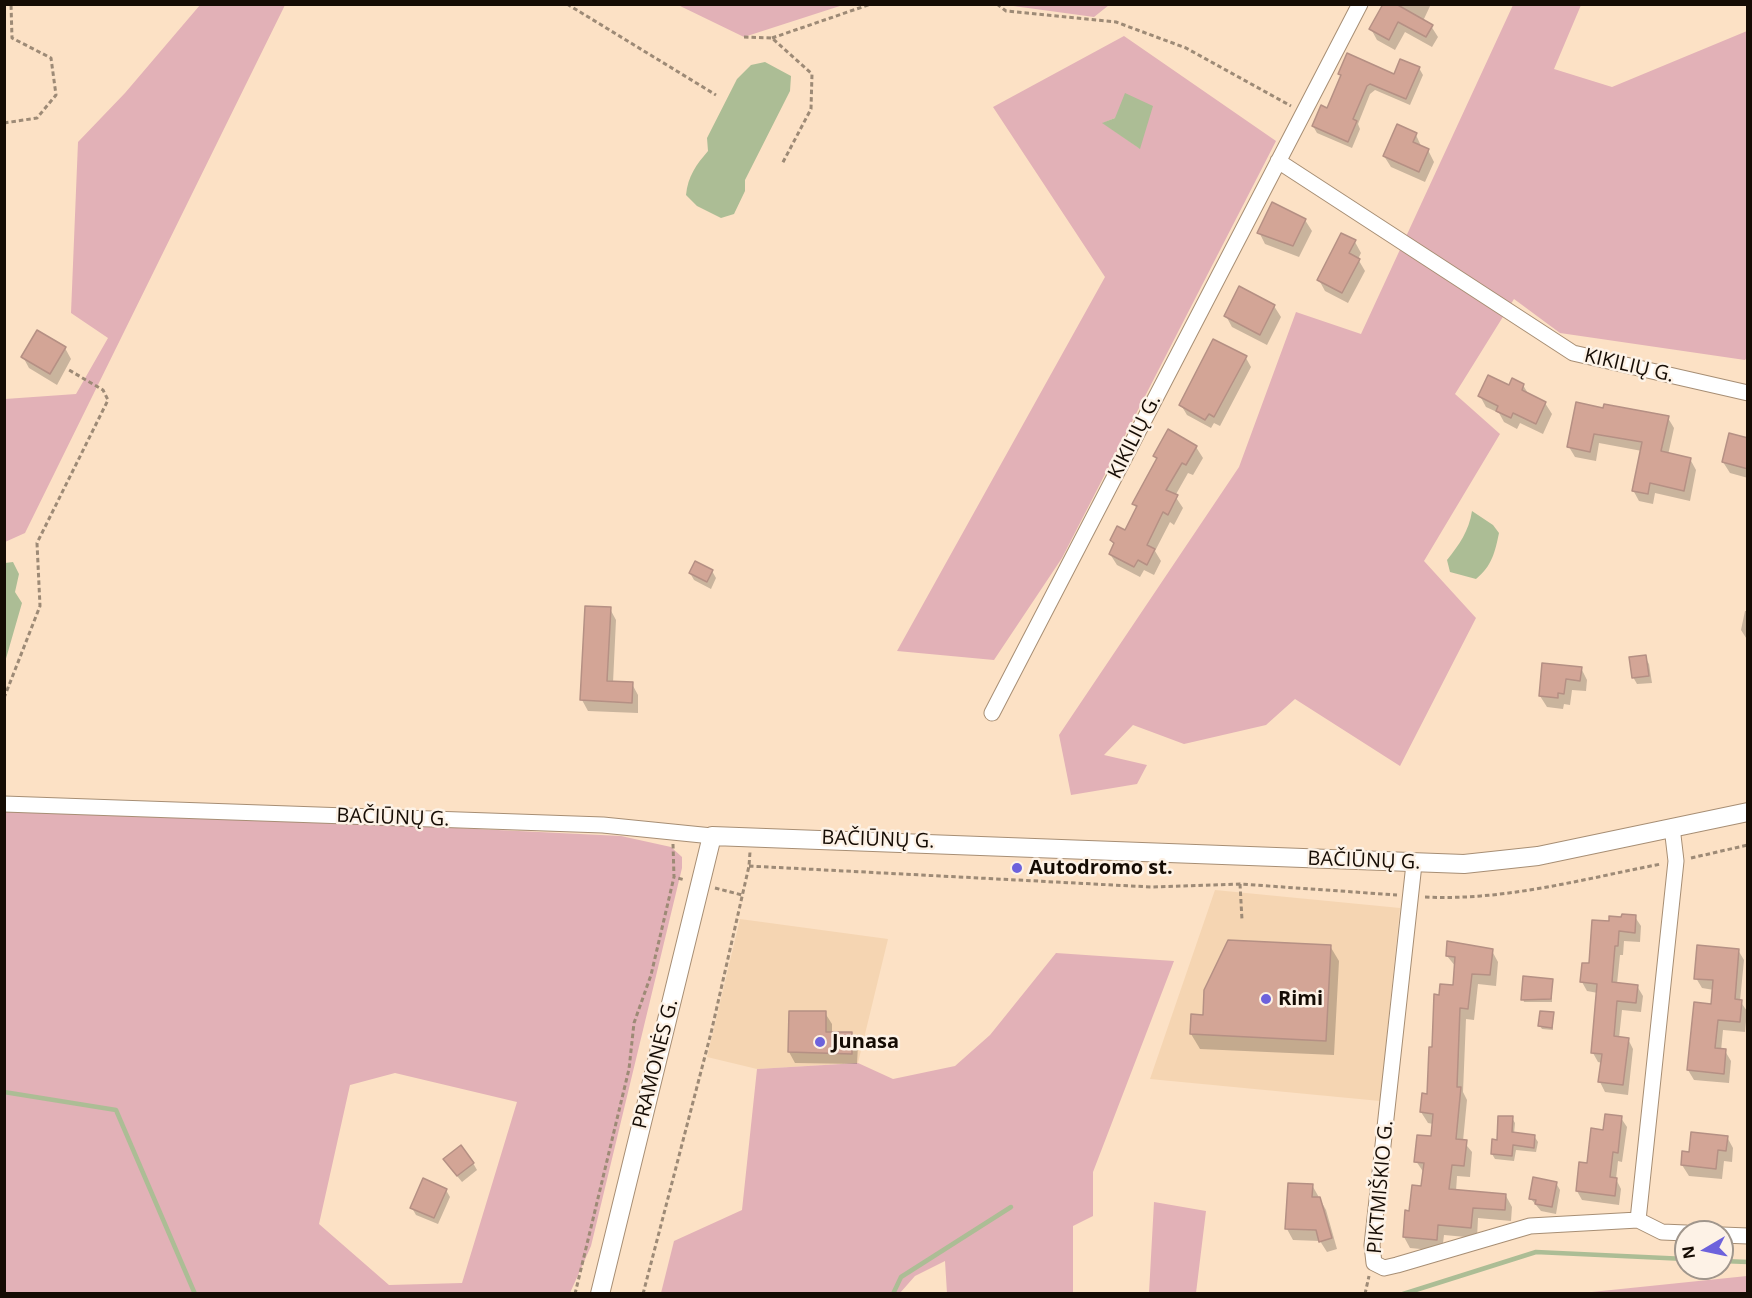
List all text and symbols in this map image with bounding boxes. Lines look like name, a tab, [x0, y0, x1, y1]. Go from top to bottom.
street label: KIKILIŲ G.	[1582, 344, 1676, 388]
street label: KIKILIŲ G.	[1104, 391, 1166, 483]
street label: BAČIŪNŲ G.	[336, 804, 450, 832]
street label: BAČIŪNŲ G.	[821, 826, 935, 854]
street label: BAČIŪNŲ G.	[1307, 847, 1421, 875]
place label: Autodromo st.	[1029, 856, 1173, 880]
marker: Autodromo st.	[1010, 861, 1024, 875]
place label: Rimi	[1278, 987, 1323, 1011]
marker: Rimi	[1259, 992, 1273, 1006]
street label: PRAMONĖS G.	[628, 997, 684, 1131]
place label: Junasa	[832, 1030, 899, 1054]
marker: Junasa	[813, 1035, 827, 1049]
street label: PIKTMIŠKIO G.	[1363, 1119, 1399, 1255]
north arrow	[1674, 1220, 1734, 1280]
text: N	[1676, 1244, 1700, 1261]

